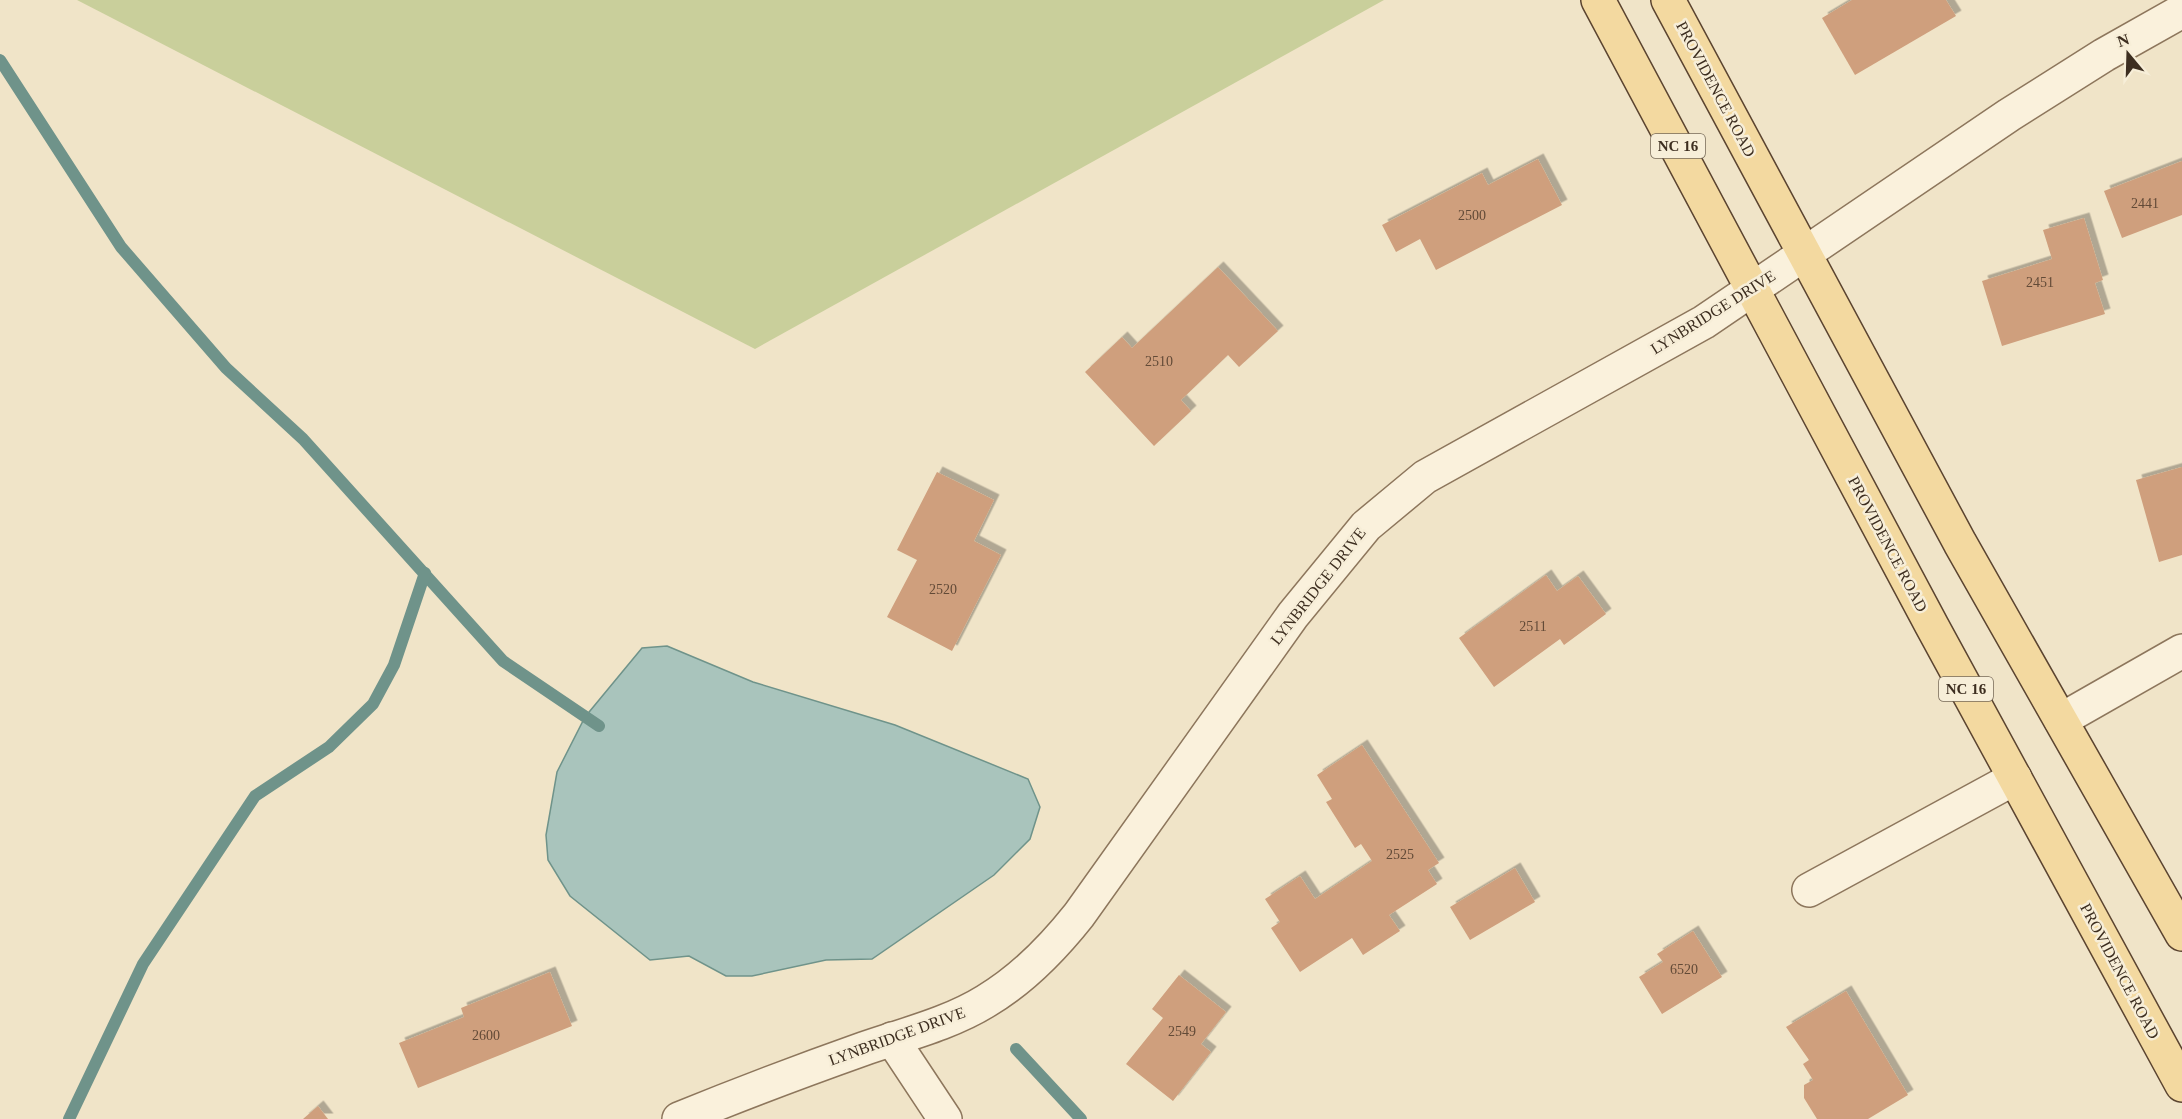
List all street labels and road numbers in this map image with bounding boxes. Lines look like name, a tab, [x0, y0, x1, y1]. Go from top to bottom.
street label: PROVIDENCE ROAD	[1673, 18, 1759, 160]
road number: NC 16	[1651, 134, 1705, 158]
street label: LYNBRIDGE DRIVE	[1648, 267, 1778, 357]
street label: PROVIDENCE ROAD	[1845, 473, 1931, 615]
street label: LYNBRIDGE DRIVE	[1267, 524, 1369, 648]
road number: NC 16	[1939, 677, 1993, 701]
street label: PROVIDENCE ROAD	[2077, 900, 2163, 1042]
street label: LYNBRIDGE DRIVE	[827, 1003, 967, 1069]

